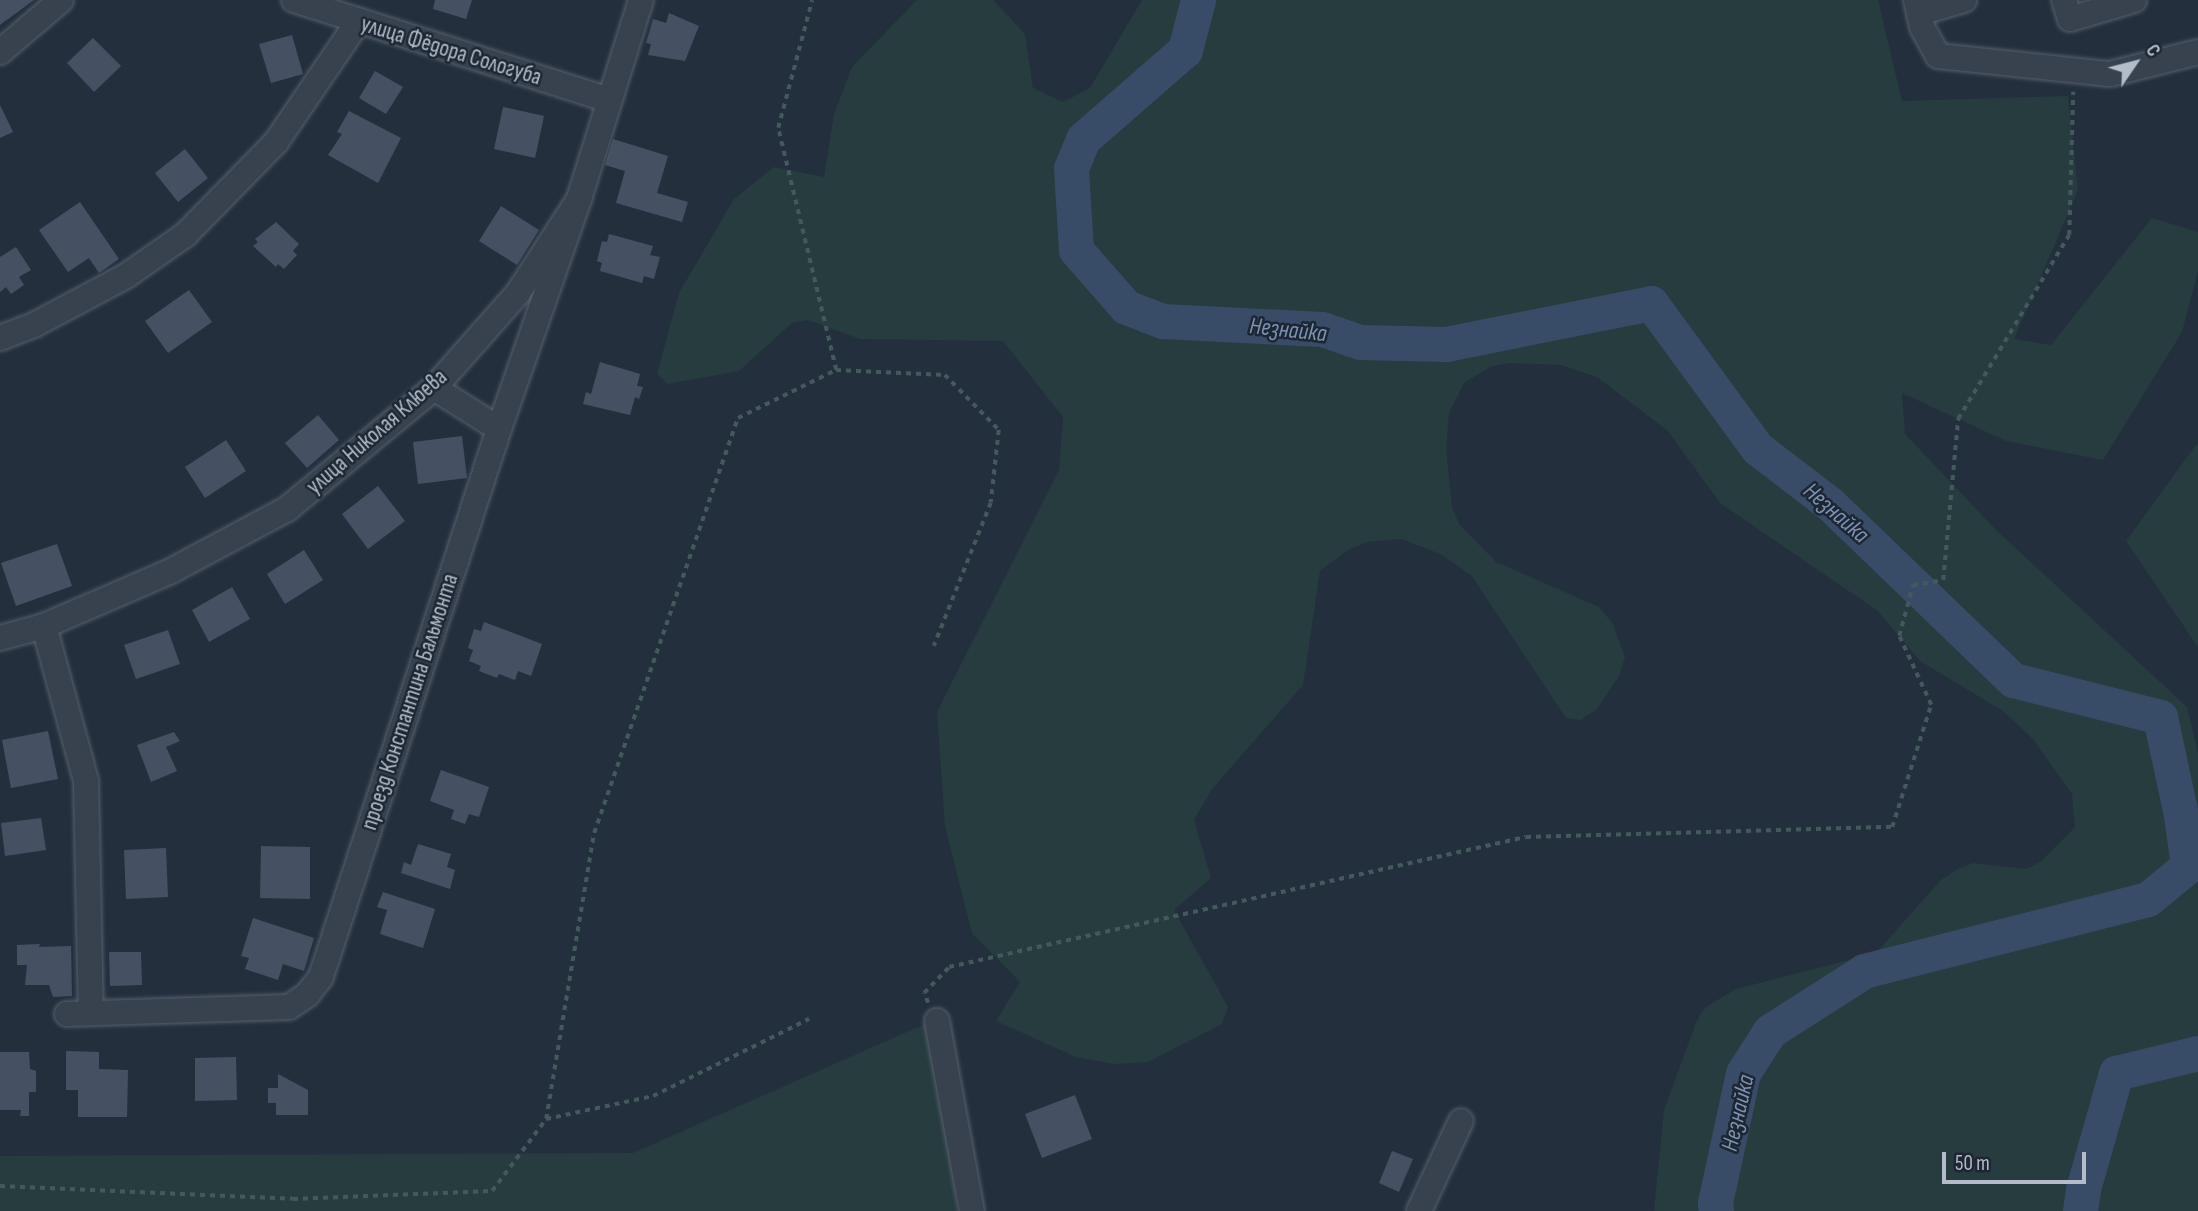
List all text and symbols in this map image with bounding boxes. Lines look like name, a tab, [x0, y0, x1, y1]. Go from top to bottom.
street label: улица Фёдора Сологуба	[357, 10, 545, 92]
north arrow	[2100, 28, 2170, 98]
text: С	[2140, 40, 2165, 61]
water label: Незнайка	[1248, 312, 1328, 348]
street label: улица Николая Клюева	[301, 363, 453, 501]
water label: Незнайка	[1797, 477, 1875, 549]
street label: проезд Константина Бальмонта	[356, 571, 464, 833]
water label: Незнайка	[1715, 1072, 1761, 1154]
scale bar	[1946, 1138, 2090, 1182]
text: 50 m	[1955, 1151, 1990, 1176]

